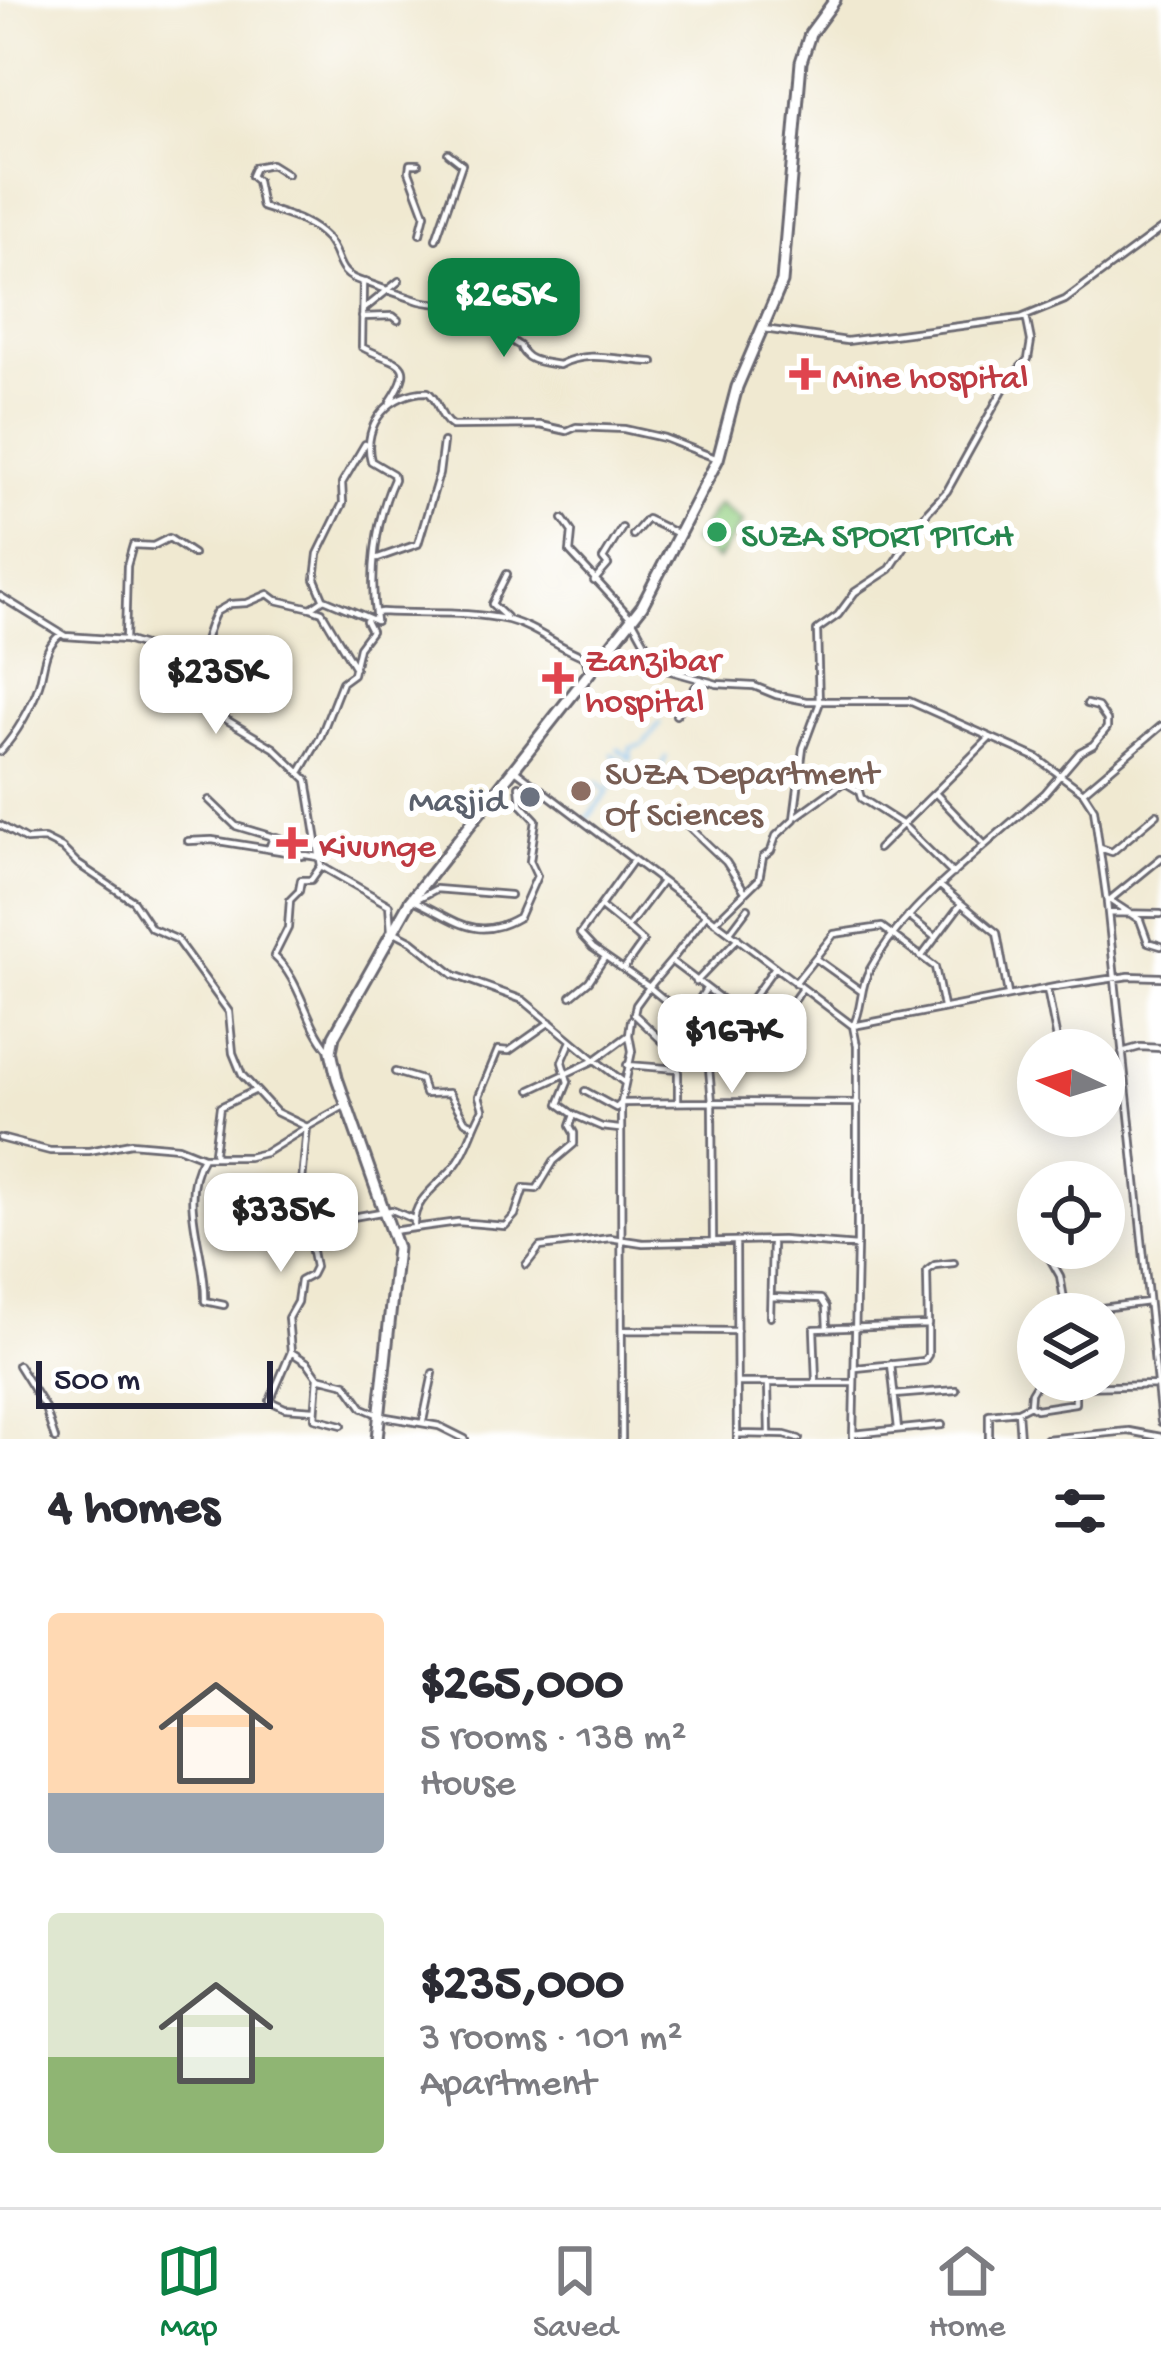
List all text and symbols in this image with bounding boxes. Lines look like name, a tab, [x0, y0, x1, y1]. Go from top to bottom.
pin: $265K	[420, 258, 588, 360]
text: $265K	[455, 274, 553, 320]
marker: Mine hospital	[789, 358, 821, 390]
place label: Mine hospital	[832, 359, 1028, 402]
place label: SUZA SPORT PITCH	[741, 517, 1014, 560]
marker: SUZA SPORT PITCH	[704, 519, 730, 545]
pin: $235K	[132, 635, 300, 737]
place label: Zanzibar hospital	[585, 642, 724, 726]
text: $235K	[167, 651, 265, 697]
marker: Zanzibar hospital	[542, 662, 574, 694]
place label: SUZA Department Of Sciences	[605, 755, 882, 839]
marker: SUZA Department Of Sciences	[568, 778, 594, 804]
place label: Masjid	[408, 782, 509, 825]
marker: Masjid	[517, 784, 543, 810]
marker: Kivunge	[276, 827, 308, 859]
place label: Kivunge	[319, 828, 436, 871]
pin: $167K	[648, 994, 816, 1096]
text: $167K	[685, 1010, 779, 1056]
north arrow	[1017, 1029, 1125, 1137]
map controls	[1017, 1029, 1125, 1401]
button: locate	[1017, 1161, 1125, 1269]
pin: $335K	[197, 1173, 365, 1275]
text: $335K	[231, 1189, 331, 1235]
button: layers	[1017, 1293, 1125, 1401]
scale bar	[36, 1355, 273, 1408]
text: 500 m	[54, 1363, 140, 1401]
icon: filters	[1047, 1478, 1113, 1544]
text: 4 homes	[48, 1481, 219, 1541]
text: $265,000	[420, 1657, 623, 1717]
icon: home	[144, 1661, 288, 1805]
text: 5 rooms · 138 m²	[420, 1717, 687, 1763]
text: House	[420, 1763, 515, 1809]
text: $235,000	[420, 1957, 624, 2017]
icon: home	[144, 1961, 288, 2105]
text: 3 rooms · 101 m²	[420, 2017, 683, 2063]
text: Apartment	[420, 2063, 596, 2109]
tab: Map	[156, 2238, 222, 2348]
tab: Saved	[533, 2238, 618, 2348]
tab: Home	[929, 2238, 1005, 2348]

